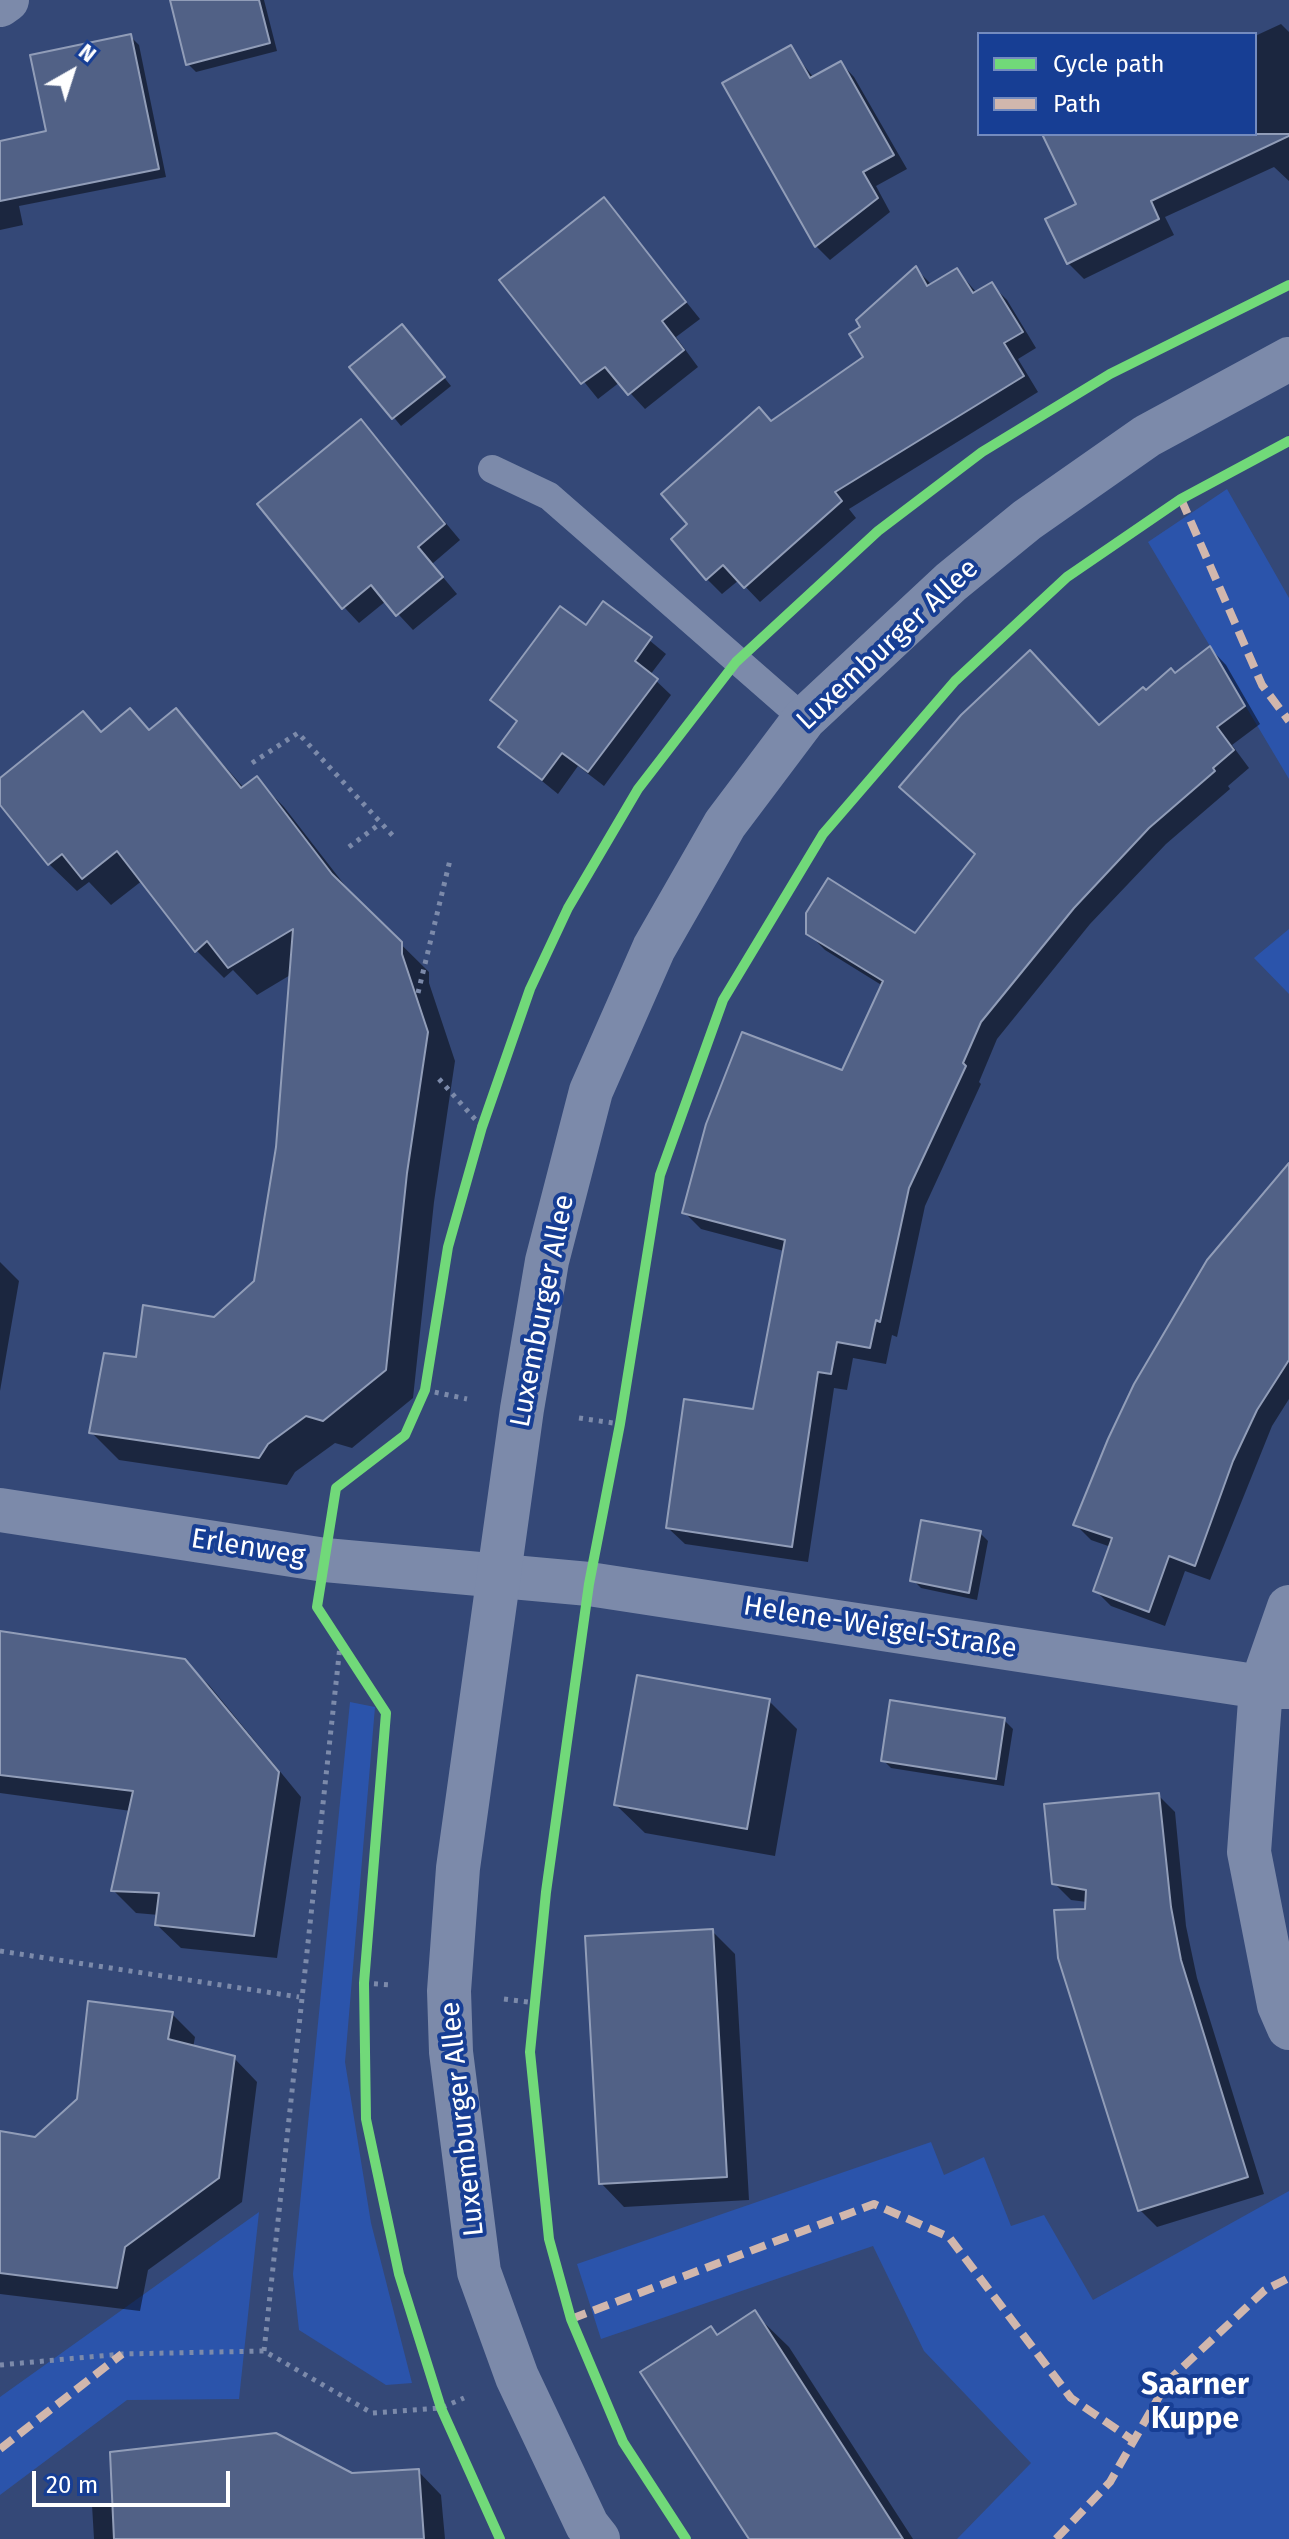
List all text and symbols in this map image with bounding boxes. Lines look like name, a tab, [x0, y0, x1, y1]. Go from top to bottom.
north arrow	[32, 32, 112, 112]
legend	[977, 32, 1257, 136]
text: N	[73, 38, 102, 68]
text: Cycle path	[1053, 50, 1165, 78]
text: Path	[1053, 90, 1101, 118]
street label: Luxemburger Allee	[790, 552, 986, 738]
street label: Luxemburger Allee	[504, 1192, 582, 1430]
street label: Erlenweg	[189, 1522, 307, 1574]
street label: Helene-Weigel-Straße	[741, 1590, 1019, 1666]
street label: Luxemburger Allee	[434, 2000, 492, 2238]
district label: Saarner Kuppe	[1141, 2368, 1249, 2438]
scale bar	[36, 2455, 234, 2505]
text: 20 m	[46, 2471, 98, 2499]

